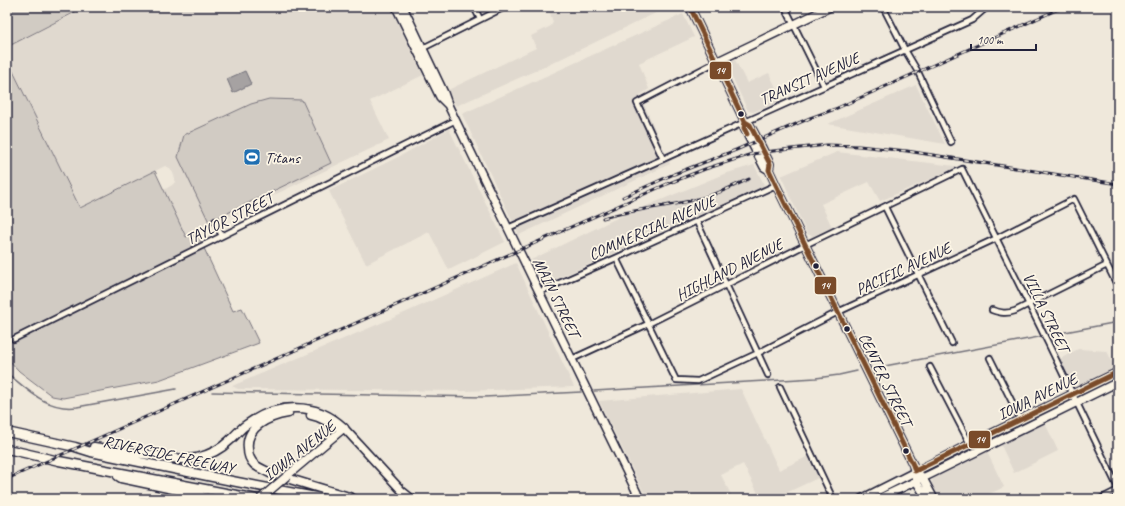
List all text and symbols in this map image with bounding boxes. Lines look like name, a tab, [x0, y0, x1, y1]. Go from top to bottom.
scale bar	[971, 26, 1036, 52]
text: 100 m	[977, 32, 1004, 48]
street label: TRANSIT AVENUE	[756, 47, 864, 110]
line badge: 14	[709, 61, 732, 80]
text: 14	[715, 63, 727, 77]
unlabelled marker	[736, 109, 746, 119]
sports icon: Titans	[242, 147, 262, 167]
place label: Titans	[265, 148, 301, 168]
street label: TAYLOR STREET	[182, 187, 280, 249]
street label: COMMERCIAL AVENUE	[586, 190, 721, 265]
street label: HIGHLAND AVENUE	[673, 233, 788, 305]
street label: PACIFIC AVENUE	[853, 237, 956, 300]
street label: MAIN STREET	[528, 254, 586, 345]
unlabelled marker	[811, 261, 821, 271]
street label: VILLA STREET	[1018, 269, 1076, 359]
line badge: 14	[814, 276, 837, 295]
text: 14	[820, 278, 832, 292]
unlabelled marker	[842, 324, 852, 334]
street label: CENTER STREET	[854, 330, 918, 432]
street label: IOWA AVENUE	[994, 368, 1083, 425]
street label: IOWA AVENUE	[259, 415, 342, 485]
line badge: 14	[968, 430, 991, 449]
street label: RIVERSIDE FREEWAY	[101, 431, 238, 479]
text: 14	[975, 432, 987, 446]
unlabelled marker	[901, 446, 911, 456]

